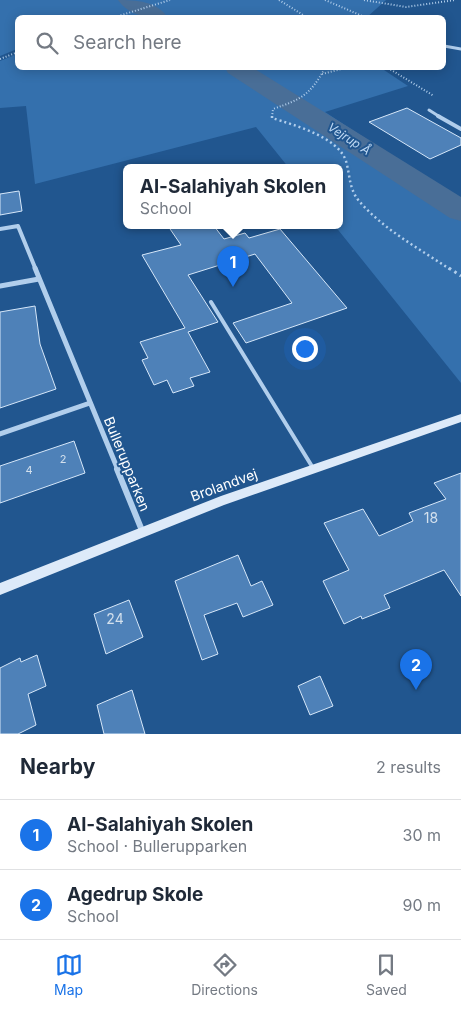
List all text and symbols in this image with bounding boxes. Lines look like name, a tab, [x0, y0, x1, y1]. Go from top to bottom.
search box	[15, 15, 446, 70]
icon: search	[33, 29, 61, 57]
text: Search here	[73, 31, 182, 54]
water label: Vejrup Å	[325, 119, 374, 158]
popup	[123, 164, 343, 229]
text: Al-Salahiyah Skolen	[140, 175, 326, 198]
text: School	[140, 198, 192, 218]
pin: 1	[217, 246, 249, 287]
your location	[292, 336, 318, 362]
street label: Bullerupparken	[101, 414, 154, 514]
house number: 2	[60, 452, 66, 466]
house number: 4	[25, 463, 33, 477]
street label: Brolandvej	[188, 465, 260, 504]
house number: 18	[424, 509, 438, 526]
house number: 24	[106, 610, 124, 627]
pin: 2	[400, 649, 432, 690]
text: Nearby	[20, 754, 95, 779]
text: 2 results	[376, 757, 441, 777]
text: Al-Salahiyah Skolen	[67, 813, 253, 836]
text: 1	[33, 825, 39, 845]
text: 30 m	[403, 825, 441, 845]
text: School · Bullerupparken	[67, 836, 247, 856]
text: Agedrup Skole	[67, 883, 203, 906]
text: 2	[31, 895, 41, 915]
text: 90 m	[402, 895, 441, 915]
text: School	[67, 906, 119, 926]
tab: Map	[54, 951, 83, 998]
tab: Directions	[191, 951, 258, 998]
tab: Saved	[366, 951, 407, 998]

